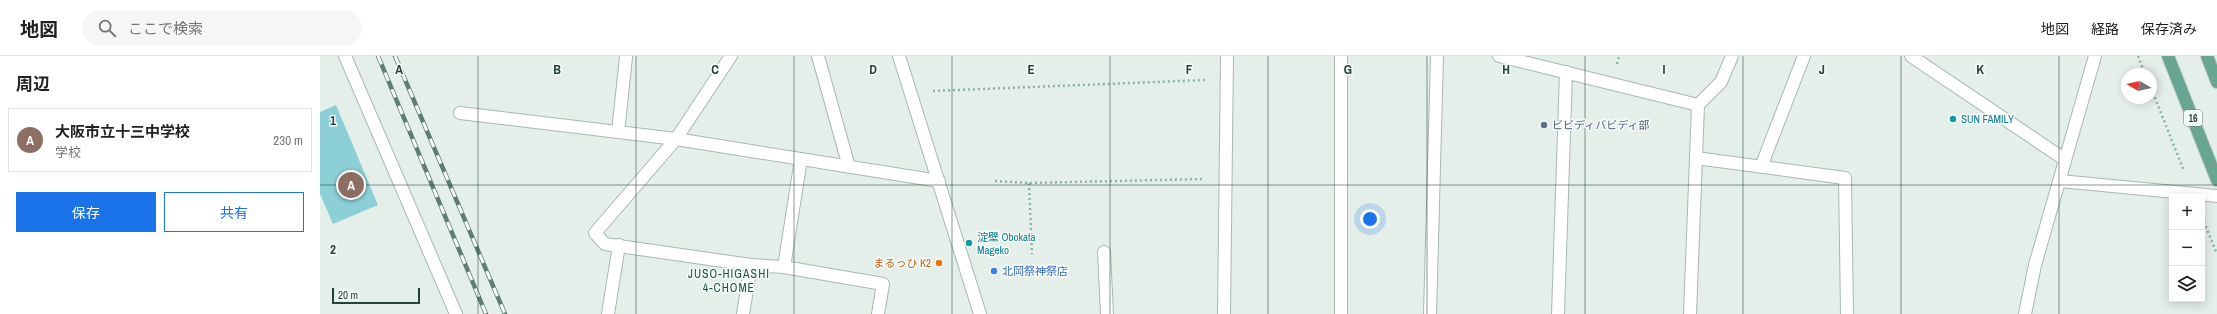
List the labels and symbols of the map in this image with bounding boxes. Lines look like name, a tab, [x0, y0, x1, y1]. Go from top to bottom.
text: A	[395, 61, 403, 78]
text: B	[553, 61, 561, 78]
text: C	[711, 61, 719, 78]
text: D	[869, 61, 877, 78]
text: E	[1027, 61, 1035, 78]
text: F	[1186, 61, 1193, 78]
text: G	[1344, 61, 1352, 78]
text: H	[1502, 61, 1510, 78]
text: I	[1663, 61, 1666, 78]
text: J	[1819, 61, 1825, 78]
text: K	[1976, 61, 1984, 78]
north arrow	[2121, 68, 2157, 104]
road number: 16	[2184, 110, 2202, 126]
text: 1	[330, 112, 336, 129]
place label: SUN FAMILY	[1961, 112, 2014, 126]
marker: SUN FAMILY	[1948, 114, 1958, 124]
place label: ビビディバビディ部	[1552, 118, 1649, 132]
marker: ビビディバビディ部	[1539, 120, 1549, 130]
pin: A	[338, 170, 364, 200]
your location	[1360, 209, 1380, 229]
place label: 淀壁 Obokata Mageko	[977, 230, 1036, 257]
marker: 淀壁 Obokata Mageko	[964, 238, 974, 248]
text: 2	[330, 241, 336, 258]
place label: まるっひ K2	[873, 256, 931, 270]
marker: まるっひ K2	[934, 258, 944, 268]
place label: 北岡祭神祭店	[1002, 264, 1068, 278]
district label: JUSO-HIGASHI 4-CHOME	[688, 266, 770, 296]
marker: 北岡祭神祭店	[989, 266, 999, 276]
scale bar	[332, 286, 420, 305]

